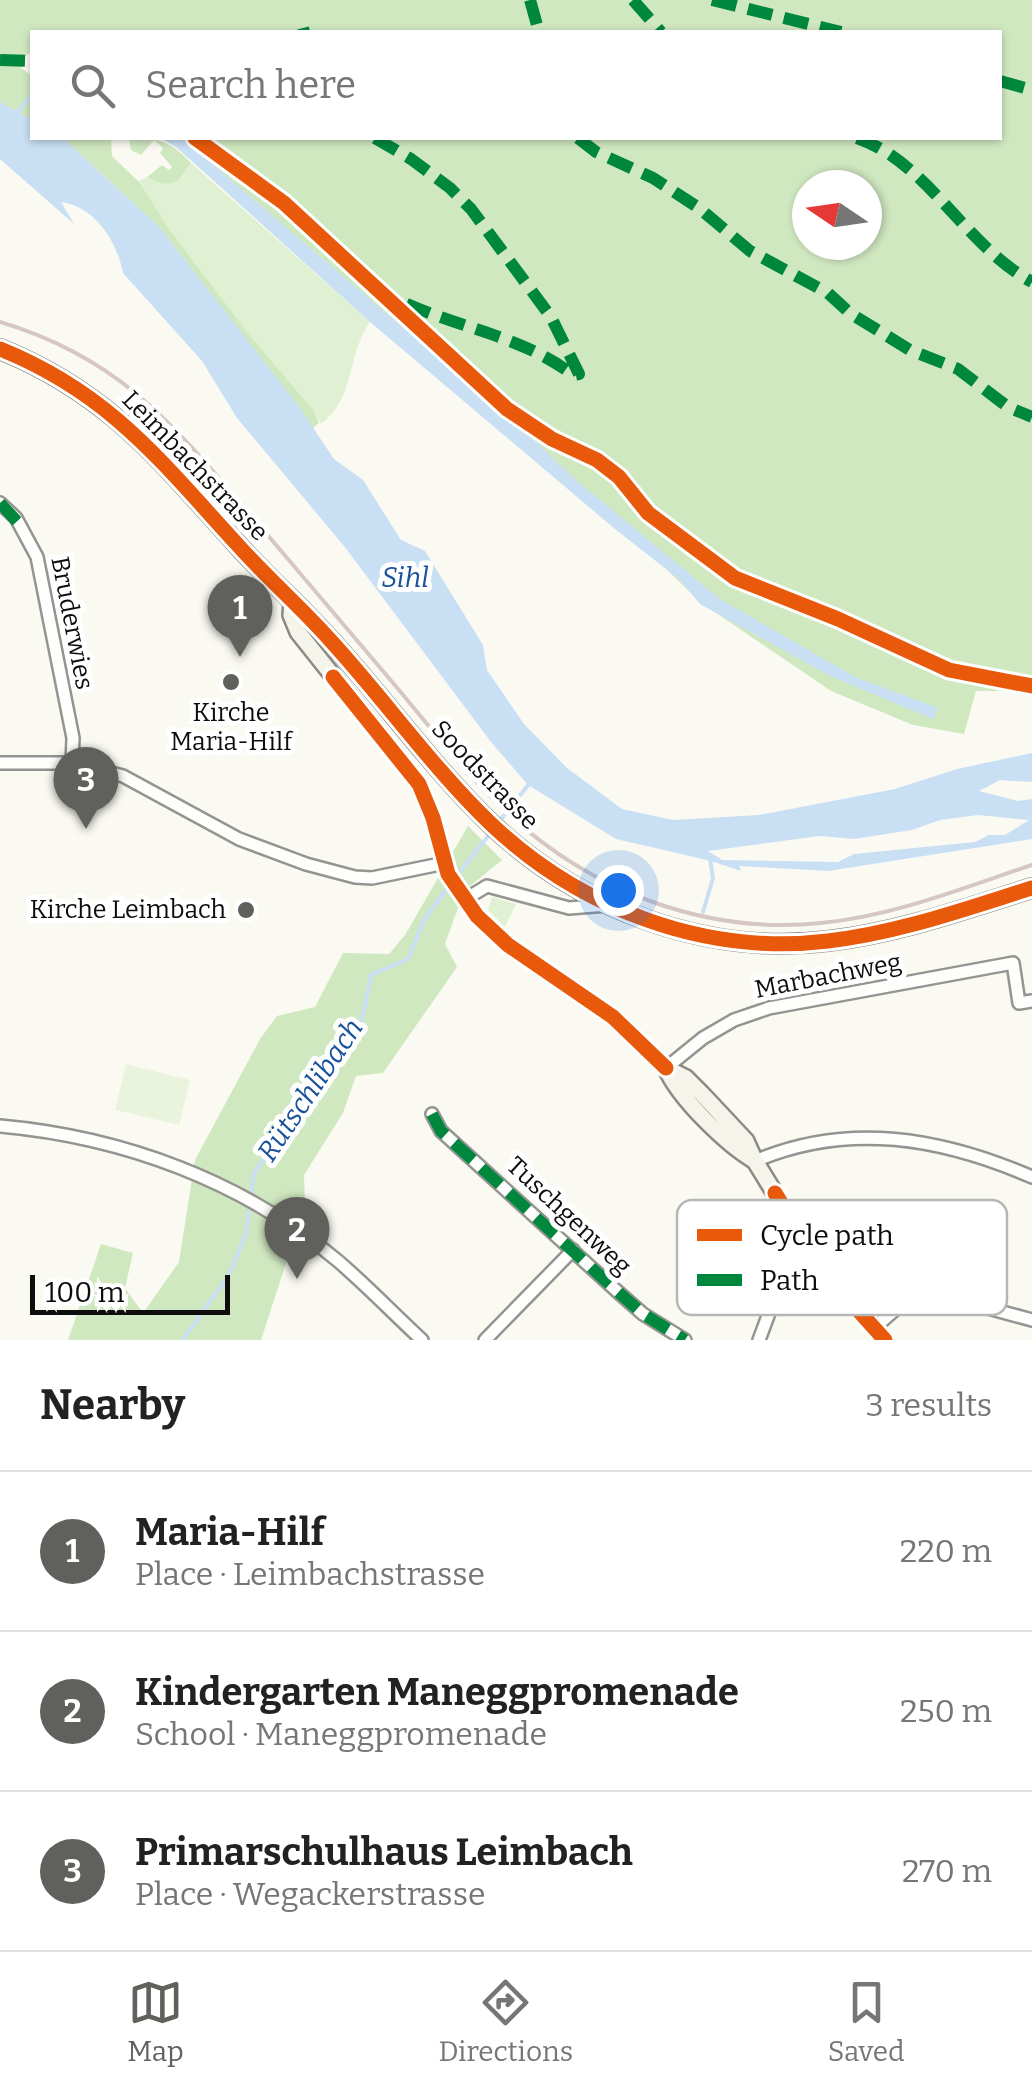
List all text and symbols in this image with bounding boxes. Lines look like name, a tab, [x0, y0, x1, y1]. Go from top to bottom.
search box	[30, 30, 1002, 140]
icon: search	[65, 58, 120, 113]
text: Search here	[145, 62, 356, 108]
north arrow	[792, 170, 882, 260]
street label: Leimbachstrasse	[116, 385, 274, 547]
street label: Bruderwies	[44, 554, 100, 692]
water label: Sihl	[381, 561, 429, 594]
pin: 1	[208, 574, 272, 657]
marker: Kirche Maria-Hilf	[220, 671, 242, 693]
place label: Kirche Maria-Hilf	[170, 698, 294, 757]
street label: Soodstrasse	[425, 714, 545, 836]
pin: 3	[54, 746, 118, 829]
your location	[593, 865, 644, 916]
place label: Kirche Leimbach	[30, 895, 226, 925]
marker: Kirche Leimbach	[235, 899, 257, 921]
street label: Marbachweg	[752, 947, 904, 1005]
water label: Rütschlibach	[250, 1013, 370, 1167]
street label: Tuschgenweg	[501, 1151, 637, 1281]
pin: 2	[264, 1196, 330, 1279]
legend	[677, 1200, 1007, 1315]
text: Cycle path	[760, 1219, 894, 1252]
text: Path	[760, 1264, 819, 1297]
scale bar	[30, 1270, 230, 1314]
text: 100 m	[45, 1276, 125, 1309]
text: Nearby	[40, 1380, 185, 1430]
text: 3 results	[866, 1386, 992, 1424]
text: Maria-Hilf	[135, 1509, 325, 1555]
text: 1	[66, 1532, 79, 1570]
text: 220 m	[900, 1532, 992, 1570]
text: Place · Leimbachstrasse	[135, 1555, 485, 1593]
text: Kindergarten Maneggpromenade	[135, 1669, 739, 1715]
text: 2	[63, 1692, 82, 1730]
text: 250 m	[900, 1692, 992, 1730]
text: School · Maneggpromenade	[135, 1715, 547, 1753]
text: Primarschulhaus Leimbach	[135, 1829, 633, 1875]
text: 3	[63, 1852, 82, 1890]
text: 270 m	[902, 1852, 992, 1890]
text: Place · Wegackerstrasse	[135, 1875, 485, 1913]
tab: Map	[127, 1975, 184, 2068]
tab: Directions	[438, 1975, 573, 2068]
tab: Saved	[828, 1975, 905, 2068]

